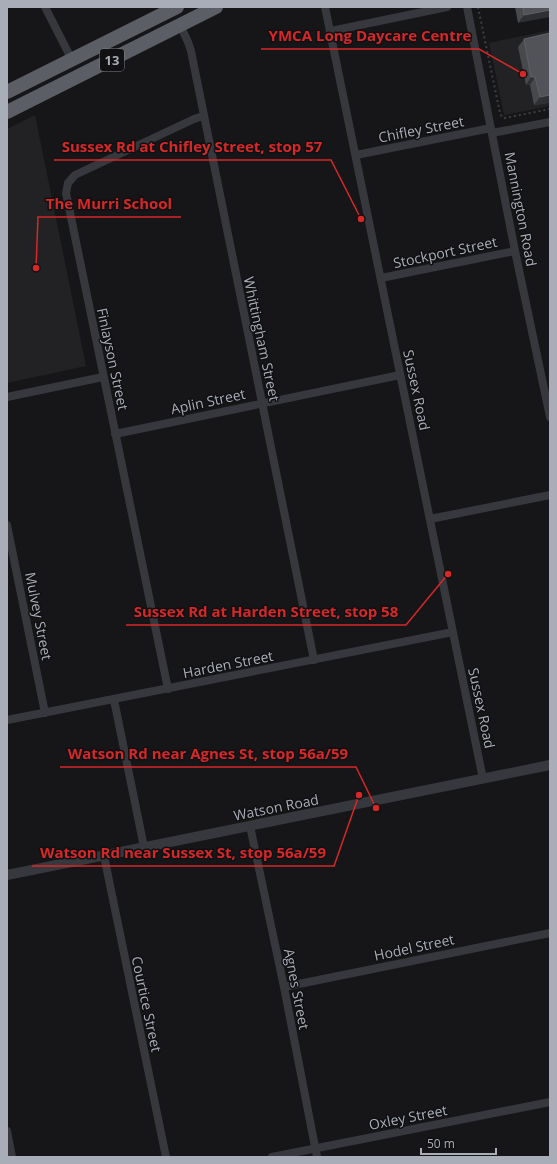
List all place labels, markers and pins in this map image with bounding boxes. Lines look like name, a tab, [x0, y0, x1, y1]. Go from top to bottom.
callout: YMCA Long Daycare Centre	[261, 22, 479, 49]
callout: Sussex Rd at Chifley Street, stop 57	[54, 133, 331, 160]
callout: The Murri School	[38, 190, 181, 217]
callout: Sussex Rd at Harden Street, stop 58	[126, 598, 406, 625]
callout: Watson Rd near Agnes St, stop 56a/59	[60, 740, 356, 767]
callout: Watson Rd near Sussex St, stop 56a/59	[32, 839, 334, 866]

